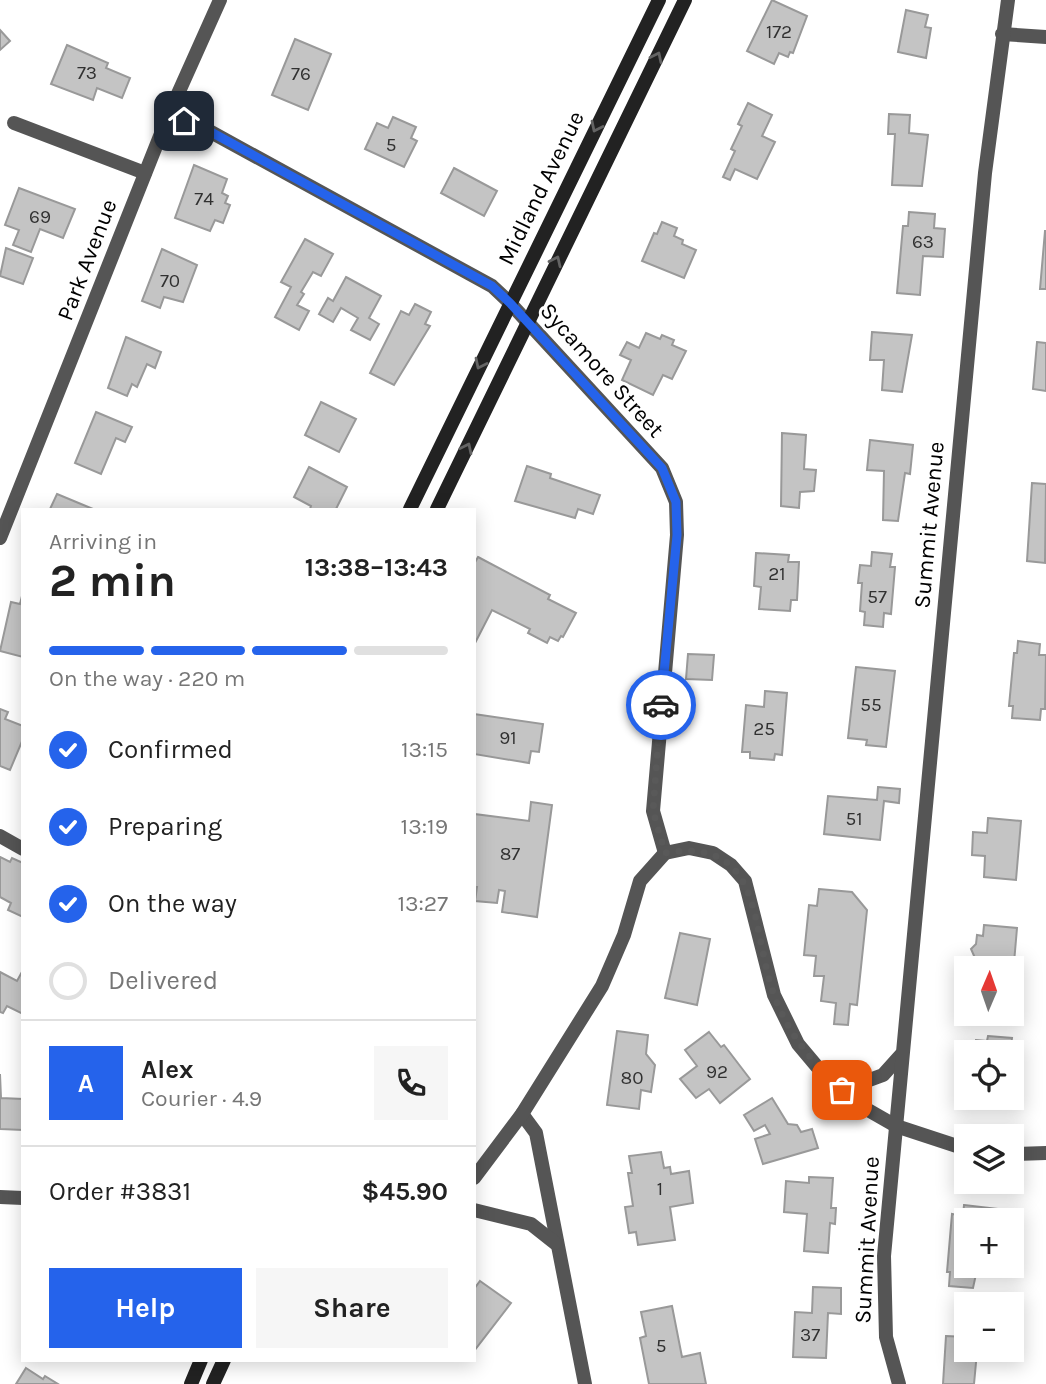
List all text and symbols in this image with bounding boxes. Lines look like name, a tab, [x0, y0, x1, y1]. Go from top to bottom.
house number: 172	[766, 21, 792, 43]
one-way arrow	[648, 52, 662, 64]
house number: 73	[77, 62, 97, 84]
house number: 76	[291, 63, 311, 85]
pin	[154, 91, 214, 151]
icon: home	[165, 102, 203, 140]
street label: Midland Avenue	[492, 107, 590, 269]
one-way arrow	[590, 120, 604, 132]
house number: 5	[386, 134, 396, 156]
house number: 74	[194, 188, 214, 210]
street label: Park Avenue	[51, 195, 123, 325]
house number: 69	[29, 206, 51, 228]
house number: 63	[912, 231, 934, 253]
one-way arrow	[548, 256, 562, 268]
house number: 70	[160, 270, 180, 292]
street label: Sycamore Street	[534, 297, 670, 443]
one-way arrow	[475, 357, 489, 369]
street label: Summit Avenue	[908, 440, 950, 610]
one-way arrow	[459, 443, 473, 455]
text: Arriving in	[49, 528, 157, 555]
text: 13:38–13:43	[305, 552, 448, 583]
text: 2 min	[49, 554, 176, 608]
house number: 21	[768, 563, 786, 585]
house number: 57	[867, 586, 887, 608]
text: On the way · 220 m	[49, 665, 245, 692]
courier	[626, 670, 696, 740]
icon: car	[642, 686, 680, 724]
house number: 55	[860, 694, 882, 716]
house number: 25	[753, 718, 775, 740]
house number: 91	[499, 727, 517, 749]
icon: check	[49, 731, 87, 769]
text: Confirmed	[108, 734, 233, 765]
text: 13:15	[401, 736, 448, 763]
icon: check	[49, 808, 87, 846]
house number: 51	[845, 808, 863, 830]
text: Preparing	[108, 811, 222, 842]
text: 13:19	[401, 813, 448, 840]
house number: 87	[500, 843, 520, 865]
icon: check	[49, 885, 87, 923]
text: On the way	[108, 888, 237, 919]
text: 13:27	[397, 890, 448, 917]
north arrow	[954, 956, 1024, 1026]
map controls	[954, 956, 1024, 1362]
text: Delivered	[108, 965, 218, 996]
button: locate	[954, 1040, 1024, 1110]
button: phone	[374, 1046, 448, 1120]
text: Alex	[141, 1054, 193, 1085]
pin	[812, 1060, 872, 1120]
house number: 92	[706, 1061, 728, 1083]
house number: 80	[621, 1067, 643, 1089]
text: A	[78, 1068, 94, 1099]
icon: bag	[823, 1071, 861, 1109]
text: Courier · 4.9	[141, 1085, 262, 1112]
button: layers	[954, 1124, 1024, 1194]
street label: Summit Avenue	[849, 1156, 885, 1324]
text: Order #3831	[49, 1176, 191, 1207]
text: $45.90	[362, 1176, 448, 1207]
house number: 1	[657, 1178, 663, 1200]
button: +	[954, 1208, 1024, 1278]
button: Help	[49, 1268, 242, 1348]
button: Share	[256, 1268, 448, 1348]
button: −	[954, 1292, 1024, 1362]
house number: 37	[800, 1324, 820, 1346]
house number: 5	[656, 1335, 666, 1357]

